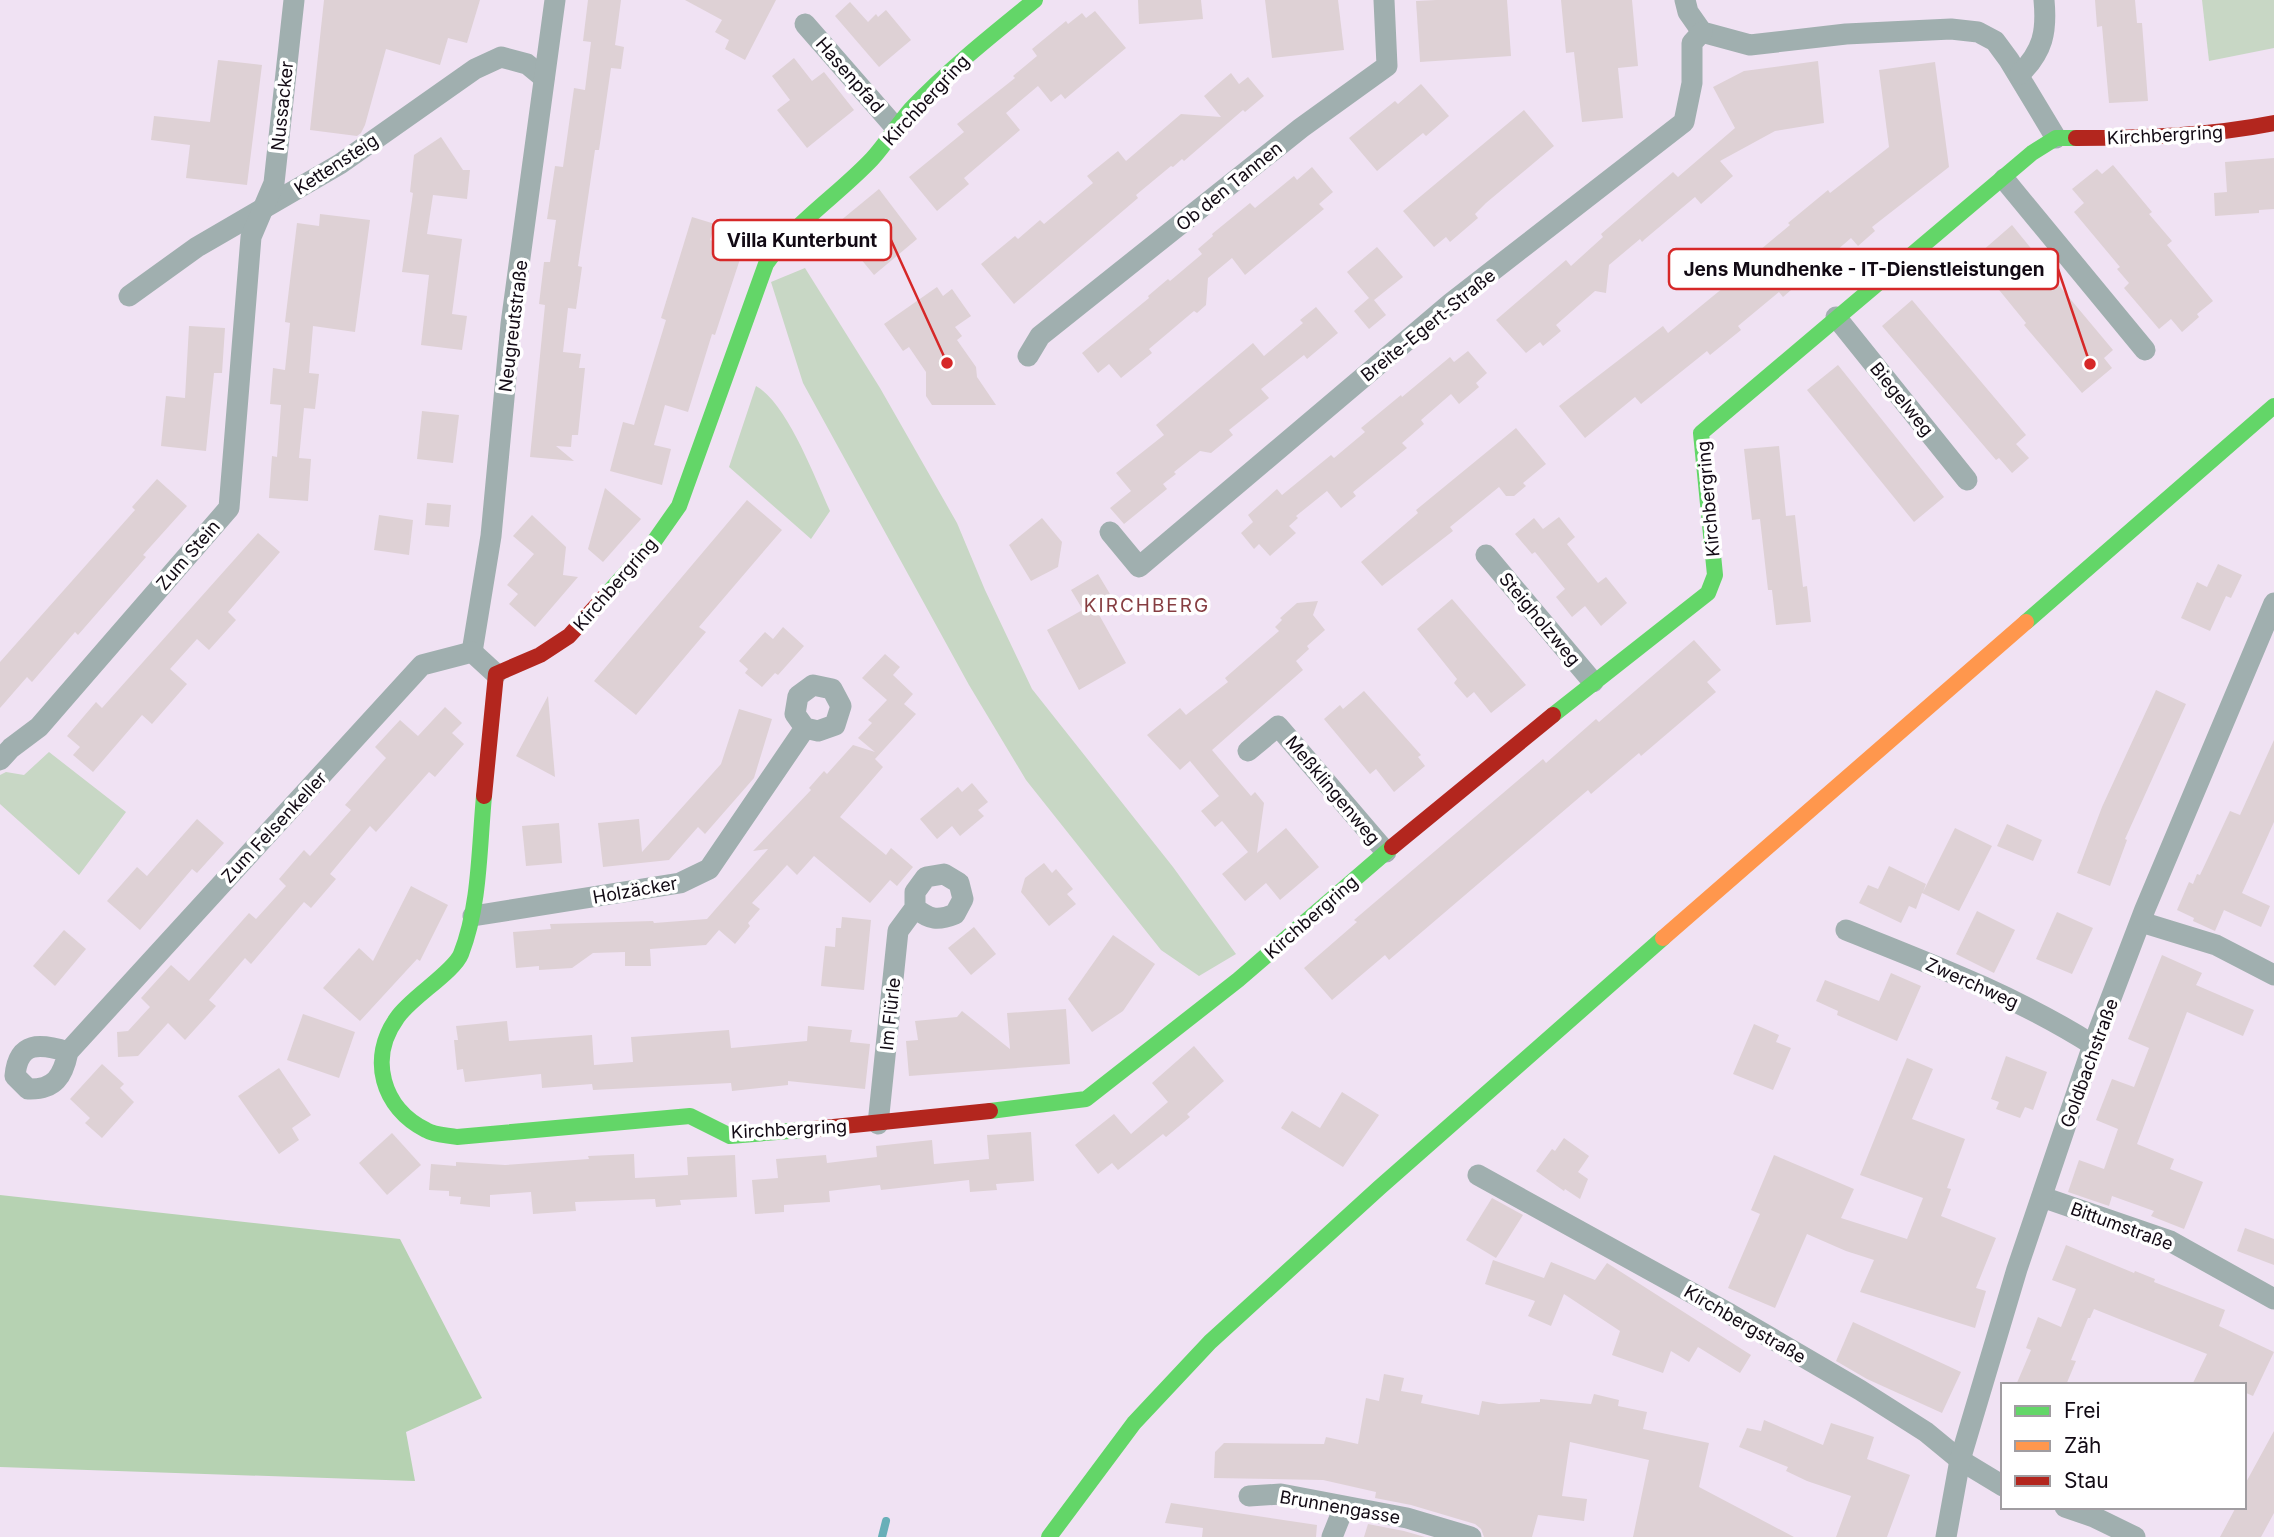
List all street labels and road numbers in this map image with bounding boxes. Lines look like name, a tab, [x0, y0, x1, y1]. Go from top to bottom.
street label: Hasenpfad	[812, 33, 888, 117]
street label: Kirchbergring	[879, 50, 973, 150]
street label: Nussacker	[267, 60, 297, 152]
street label: Kirchbergring	[2106, 121, 2224, 149]
street label: Kettensteig	[290, 129, 382, 199]
street label: Ob den Tannen	[1172, 137, 1286, 235]
street label: Neugreutstraße	[494, 259, 532, 393]
street label: Breite-Egert-Straße	[1357, 264, 1499, 386]
street label: Biegelweg	[1866, 358, 1938, 440]
street label: Kirchbergring	[1692, 440, 1724, 558]
street label: Zum Stein	[152, 516, 224, 594]
street label: Kirchbergring	[569, 533, 661, 635]
street label: Steigholzweg	[1495, 568, 1585, 670]
street label: Meßklingenweg	[1282, 731, 1384, 849]
street label: Zum Felsenkeller	[217, 767, 331, 887]
street label: Kirchbergring	[1260, 871, 1362, 963]
street label: Holzäcker	[591, 872, 679, 908]
street label: Zwerchweg	[1922, 953, 2022, 1013]
street label: Im Flürle	[876, 976, 904, 1052]
street label: Goldbachstraße	[2056, 996, 2122, 1130]
street label: Kirchbergring	[730, 1115, 848, 1143]
street label: Bittumstraße	[2068, 1198, 2176, 1254]
street label: Kirchbergstraße	[1680, 1281, 1810, 1367]
street label: Brunnengasse	[1278, 1486, 1402, 1528]

